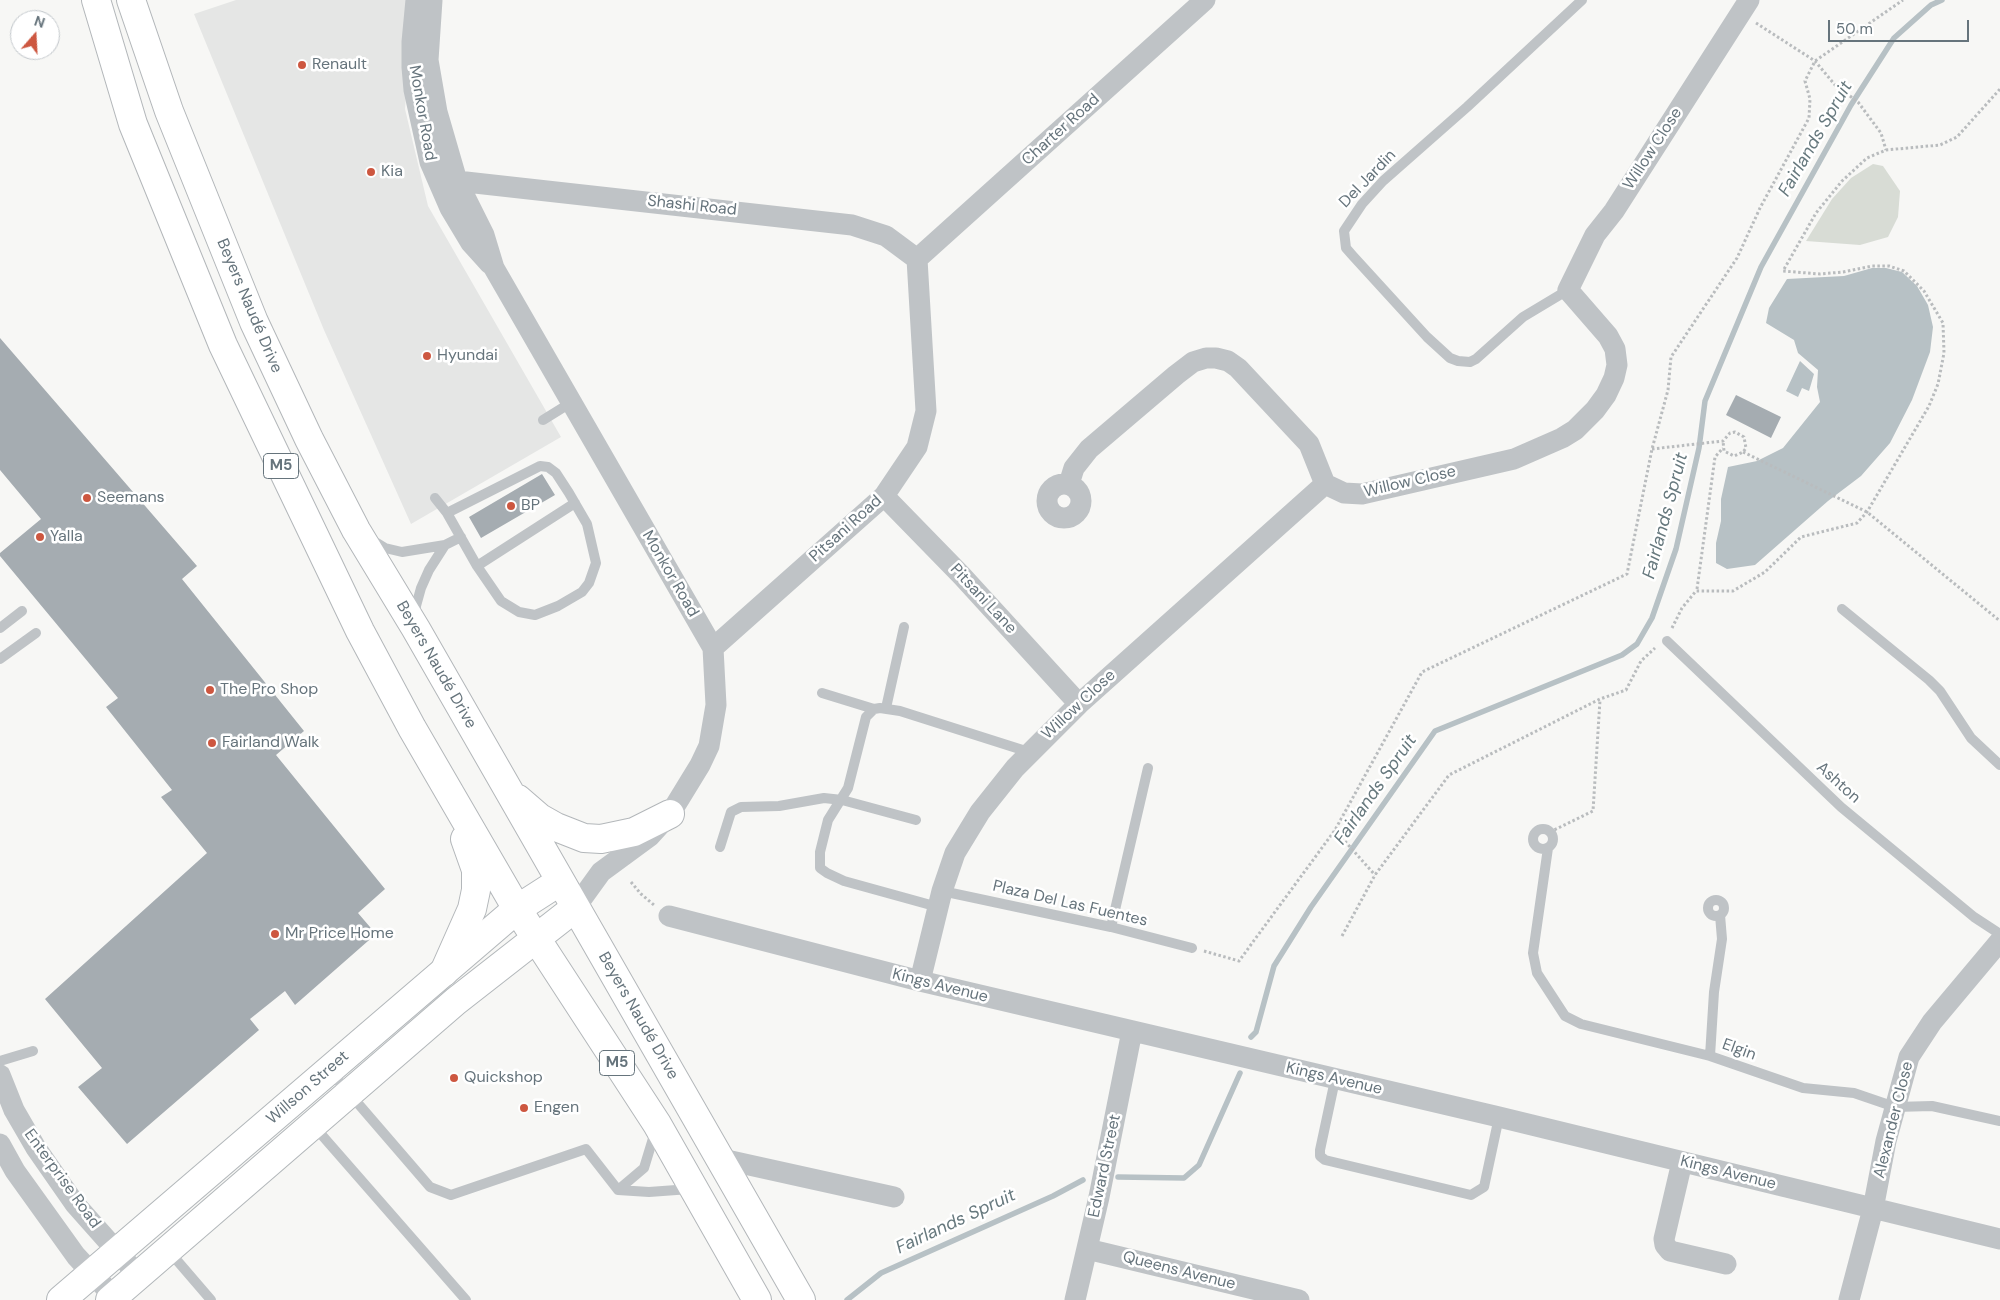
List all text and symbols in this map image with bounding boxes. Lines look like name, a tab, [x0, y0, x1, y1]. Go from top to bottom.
north arrow	[10, 10, 60, 60]
scale bar	[1830, 10, 1971, 42]
text: N	[32, 12, 47, 32]
text: 50 m	[1836, 19, 1873, 39]
place label: Renault	[312, 55, 367, 75]
marker: Renault	[296, 59, 308, 71]
street label: Monkor Road	[404, 64, 440, 162]
water label: Fairlands Spruit	[1774, 77, 1858, 201]
street label: Charter Road	[1018, 90, 1104, 170]
street label: Willow Close	[1619, 104, 1687, 194]
street label: Del Jardin	[1336, 146, 1400, 212]
place label: Kia	[381, 162, 403, 182]
marker: Kia	[365, 166, 377, 178]
street label: Shashi Road	[646, 192, 738, 220]
street label: Beyers Naudé Drive	[212, 236, 286, 376]
place label: Hyundai	[437, 346, 498, 366]
marker: Hyundai	[421, 350, 433, 362]
water label: Fairlands Spruit	[1639, 451, 1693, 581]
road number: M5	[264, 454, 298, 478]
street label: Willow Close	[1362, 462, 1458, 502]
place label: Seemans	[97, 488, 165, 508]
marker: Seemans	[81, 492, 93, 504]
street label: Pitsani Road	[806, 492, 886, 566]
place label: BP	[521, 496, 540, 516]
marker: BP	[505, 500, 517, 512]
place label: Yalla	[50, 527, 83, 547]
street label: Monkor Road	[638, 527, 702, 621]
marker: Yalla	[34, 531, 46, 543]
street label: Pitsani Lane	[946, 560, 1020, 638]
street label: Beyers Naudé Drive	[392, 598, 480, 732]
street label: Willow Close	[1038, 666, 1120, 744]
place label: The Pro Shop	[220, 680, 318, 700]
marker: The Pro Shop	[204, 684, 216, 696]
water label: Fairlands Spruit	[1330, 731, 1422, 849]
place label: Fairland Walk	[222, 733, 319, 753]
marker: Fairland Walk	[206, 737, 218, 749]
street label: Ashton	[1812, 758, 1864, 808]
street label: Plaza Del Las Fuentes	[991, 877, 1149, 931]
place label: Mr Price Home	[285, 924, 394, 944]
marker: Mr Price Home	[269, 928, 281, 940]
street label: Beyers Naudé Drive	[594, 949, 682, 1083]
street label: Kings Avenue	[890, 965, 990, 1007]
street label: Elgin	[1719, 1035, 1759, 1065]
street label: Willson Street	[263, 1047, 353, 1129]
road number: M5	[600, 1050, 634, 1076]
street label: Kings Avenue	[1284, 1059, 1384, 1099]
street label: Alexander Close	[1870, 1060, 1918, 1180]
place label: Quickshop	[464, 1068, 543, 1088]
marker: Quickshop	[448, 1072, 460, 1084]
place label: Engen	[534, 1098, 579, 1118]
marker: Engen	[518, 1102, 530, 1114]
street label: Edward Street	[1085, 1113, 1125, 1219]
street label: Enterprise Road	[20, 1126, 104, 1232]
street label: Kings Avenue	[1678, 1152, 1778, 1194]
water label: Fairlands Spruit	[893, 1185, 1019, 1259]
street label: Queens Avenue	[1121, 1248, 1237, 1294]

